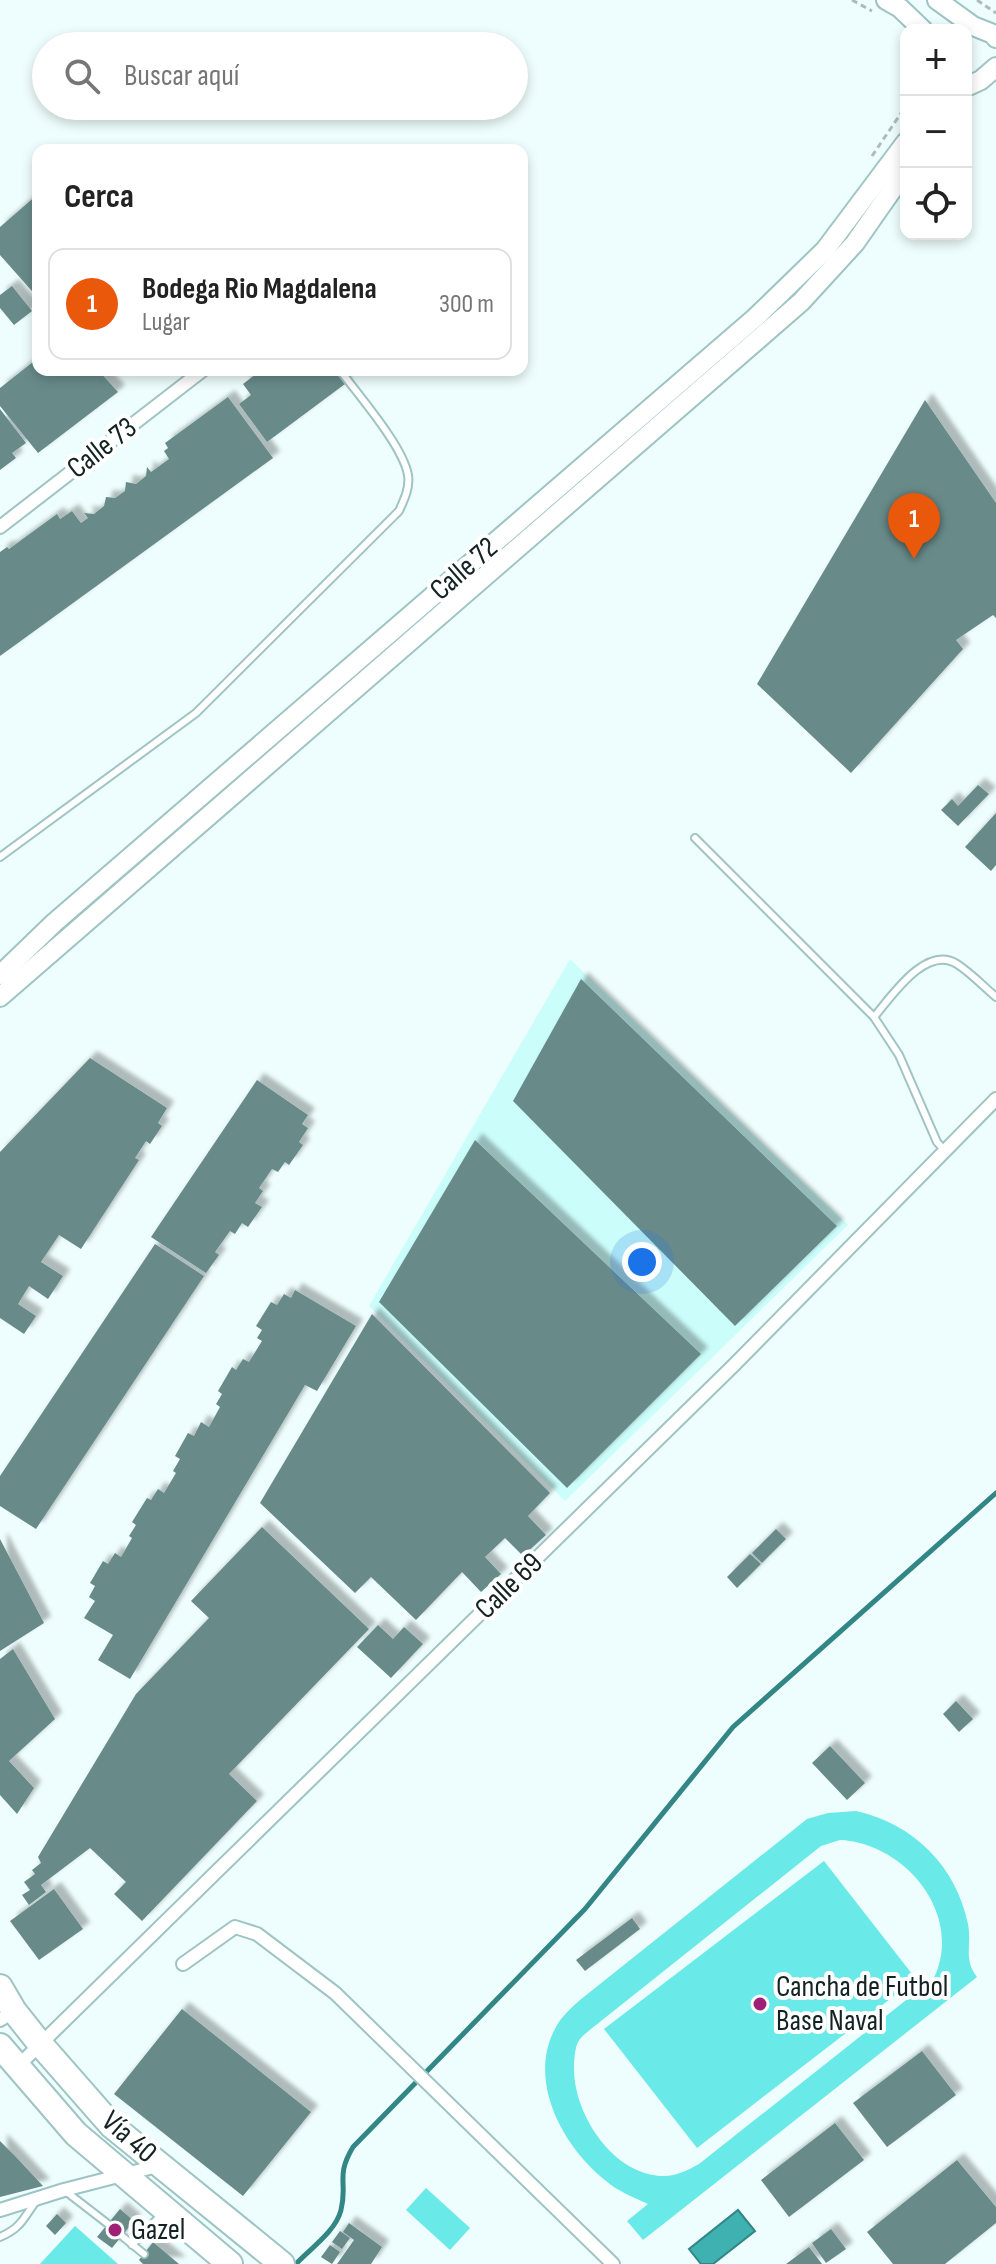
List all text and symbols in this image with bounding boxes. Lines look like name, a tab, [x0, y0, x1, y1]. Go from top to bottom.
map controls	[900, 24, 972, 240]
button: +	[900, 24, 972, 96]
search box	[32, 32, 528, 120]
icon: search	[60, 54, 104, 98]
text: Buscar aquí	[124, 58, 239, 94]
button: −	[900, 96, 972, 168]
button: locate	[900, 168, 972, 240]
text: Cerca	[64, 176, 134, 217]
text: Bodega Rio Magdalena	[142, 271, 377, 307]
text: 1	[87, 289, 97, 320]
text: 300 m	[439, 289, 494, 320]
text: Lugar	[142, 307, 190, 338]
street label: Calle 73	[60, 410, 144, 486]
pin: 1	[888, 493, 940, 559]
street label: Calle 72	[423, 530, 505, 608]
your location	[622, 1242, 662, 1282]
street label: Calle 69	[468, 1545, 550, 1627]
place label: Cancha de Futbol Base Naval	[776, 1969, 948, 2039]
marker: Cancha de Futbol Base Naval	[751, 1995, 769, 2013]
street label: Vía 40	[94, 2103, 164, 2171]
place label: Gazel	[131, 2212, 185, 2248]
marker: Gazel	[106, 2221, 124, 2239]

